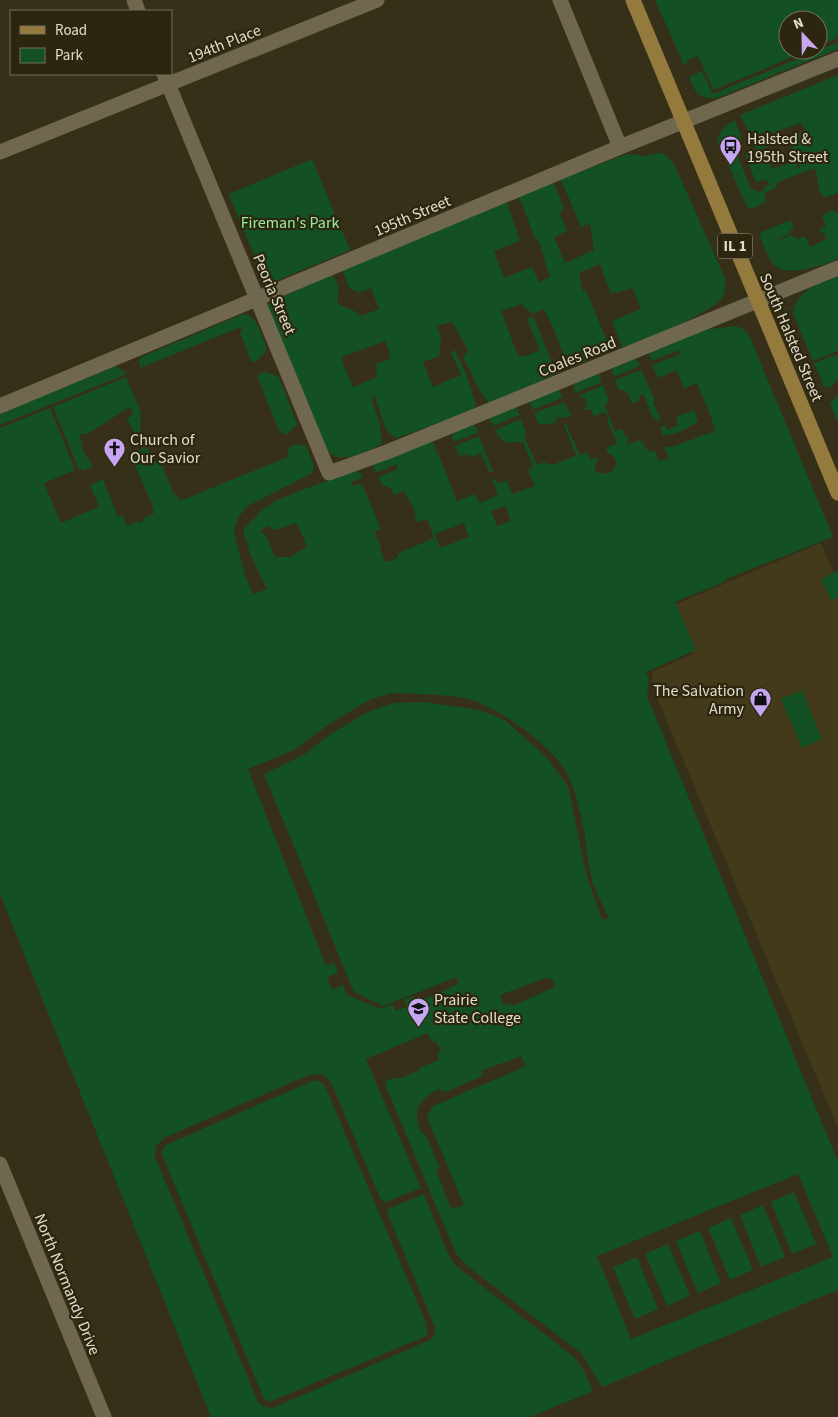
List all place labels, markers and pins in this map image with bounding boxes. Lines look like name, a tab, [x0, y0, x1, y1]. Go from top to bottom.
place label: Halsted & 195th Street	[747, 128, 829, 168]
bus stop icon: Halsted & 195th Street	[719, 135, 743, 166]
place label: Church of Our Savior	[130, 429, 201, 469]
church icon: Church of Our Savior	[102, 436, 126, 467]
place label: The Salvation Army	[653, 680, 745, 720]
shop icon: The Salvation Army	[748, 687, 772, 718]
place label: Prairie State College	[434, 989, 521, 1029]
school or university icon: Prairie State College	[406, 996, 430, 1027]

